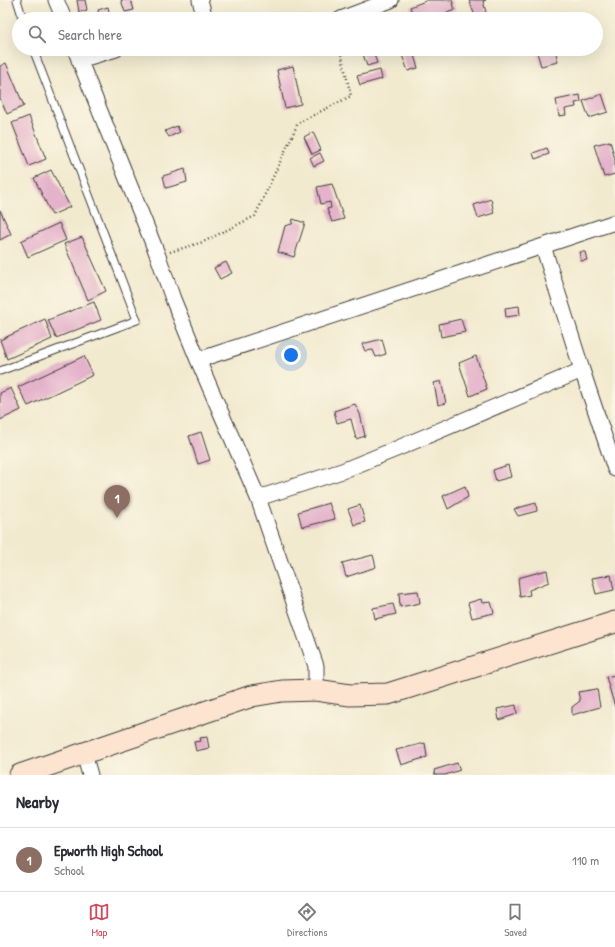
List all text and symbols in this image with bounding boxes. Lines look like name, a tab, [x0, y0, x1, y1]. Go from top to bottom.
search box	[12, 12, 603, 56]
icon: search	[26, 23, 48, 45]
text: Search here	[58, 24, 122, 45]
your location	[281, 345, 301, 365]
pin: 1	[104, 485, 130, 518]
text: Nearby	[16, 790, 59, 813]
text: Epworth High School	[54, 840, 163, 861]
text: 1	[27, 851, 31, 869]
text: 110 m	[572, 851, 599, 869]
text: School	[54, 861, 84, 879]
tab: Map	[88, 901, 110, 939]
tab: Directions	[287, 901, 328, 939]
tab: Saved	[504, 901, 527, 939]

